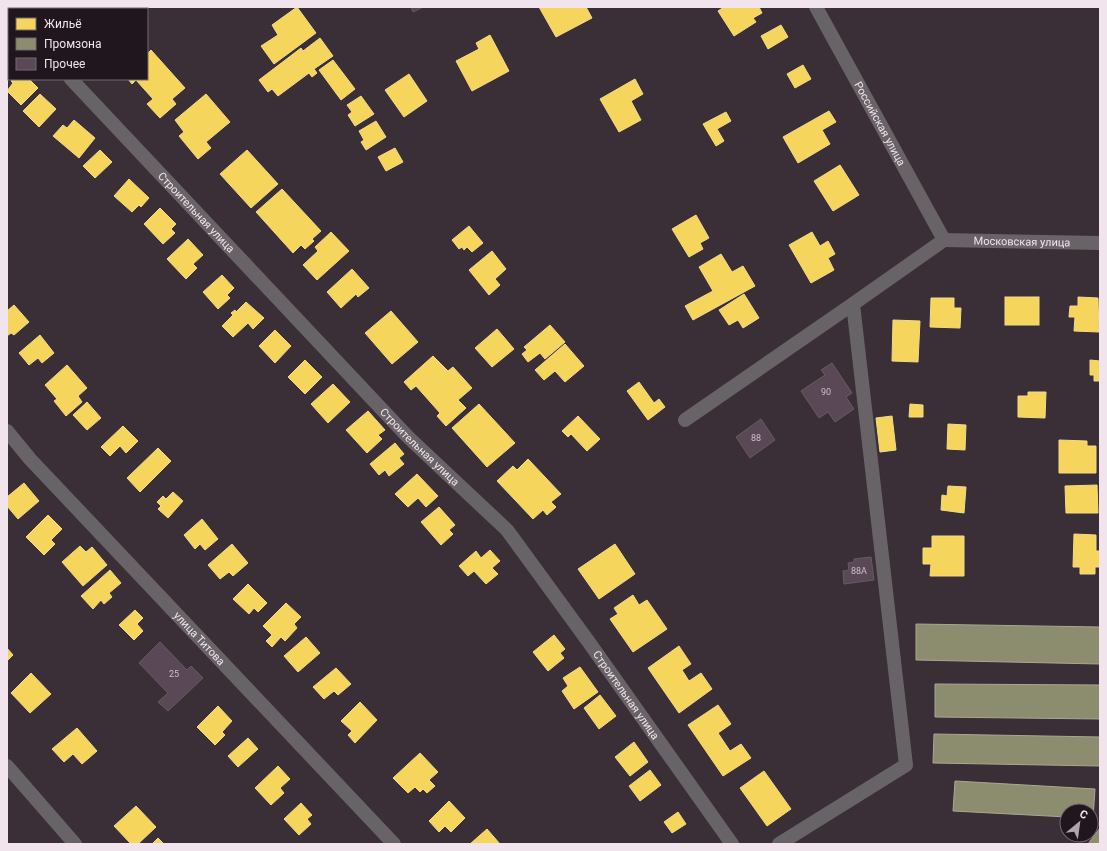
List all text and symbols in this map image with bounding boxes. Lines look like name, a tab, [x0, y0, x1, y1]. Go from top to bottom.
legend	[8, 8, 148, 80]
text: Жильё	[44, 17, 82, 31]
text: Промзона	[44, 37, 101, 51]
text: Прочее	[44, 57, 85, 71]
street label: Российская улица	[851, 79, 908, 168]
street label: Строительная улица	[155, 170, 237, 256]
street label: Московская улица	[973, 235, 1070, 249]
house number: 90	[821, 387, 831, 397]
street label: Строительная улица	[377, 406, 462, 489]
house number: 88	[751, 433, 761, 443]
house number: 88А	[851, 566, 867, 576]
street label: улица Титова	[171, 609, 228, 668]
street label: Строительная улица	[590, 648, 662, 742]
house number: 25	[169, 669, 179, 679]
north arrow	[1059, 803, 1099, 843]
text: С	[1077, 807, 1090, 822]

